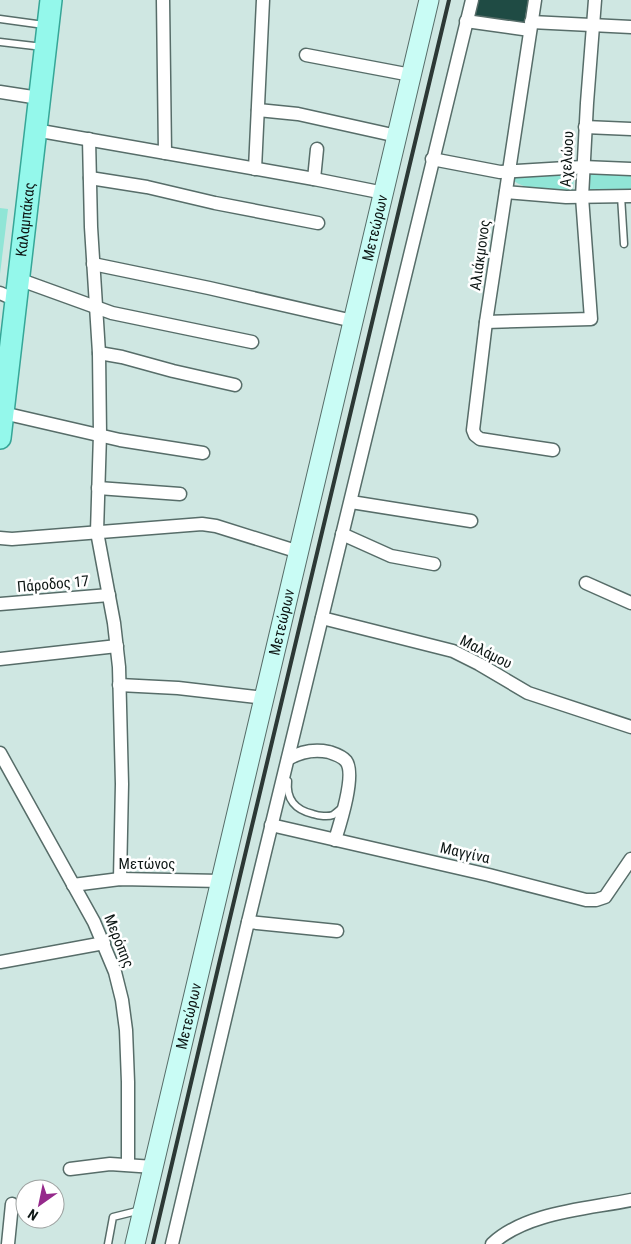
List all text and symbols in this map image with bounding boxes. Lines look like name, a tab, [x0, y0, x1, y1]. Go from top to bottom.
street label: Αχελώου	[557, 131, 577, 187]
street label: Καλαμπάκας	[12, 181, 39, 258]
street label: Μετεώρων	[359, 192, 392, 263]
street label: Αλιάκμονος	[466, 219, 494, 291]
street label: Πάροδος 17	[16, 572, 90, 596]
street label: Μετεώρων	[265, 587, 299, 657]
street label: Μαλάμου	[457, 631, 515, 673]
street label: Μαγγίνα	[438, 839, 492, 868]
street label: Μετώνος	[119, 855, 175, 873]
street label: Μερόπης	[100, 912, 138, 970]
street label: Μετεώρων	[172, 981, 205, 1051]
north arrow	[15, 1179, 65, 1229]
text: N	[25, 1206, 41, 1224]

